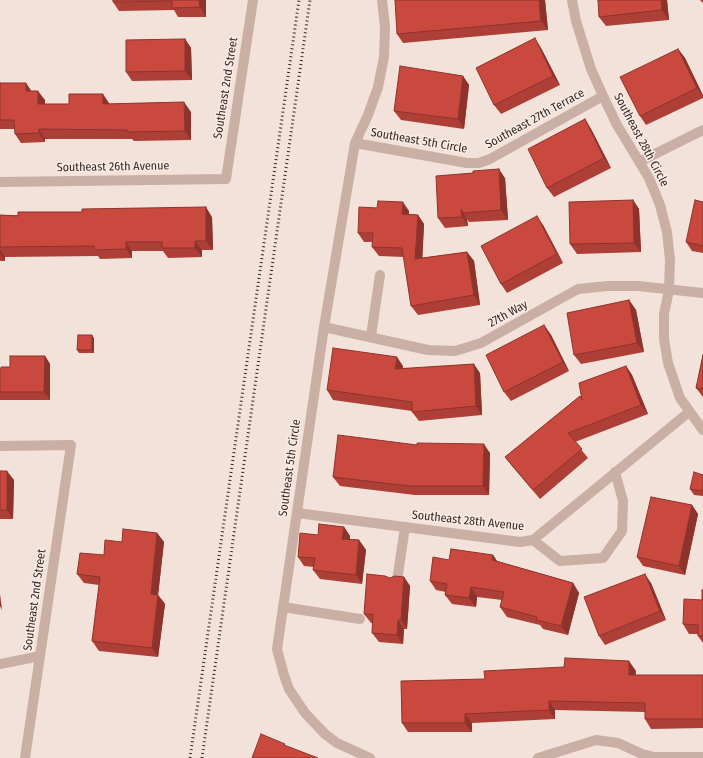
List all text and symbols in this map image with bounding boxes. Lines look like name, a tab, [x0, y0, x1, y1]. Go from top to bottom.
street label: Southeast 2nd Street	[211, 36, 241, 140]
street label: Southeast 27th Terrace	[483, 86, 587, 152]
street label: Southeast 28th Circle	[610, 91, 672, 189]
street label: Southeast 5th Circle	[370, 125, 468, 157]
street label: Southeast 26th Avenue	[57, 159, 169, 175]
street label: 27th Way	[486, 297, 530, 331]
street label: Southeast 5th Circle	[276, 419, 304, 517]
street label: Southeast 28th Avenue	[411, 508, 525, 534]
street label: Southeast 2nd Street	[21, 548, 49, 652]

